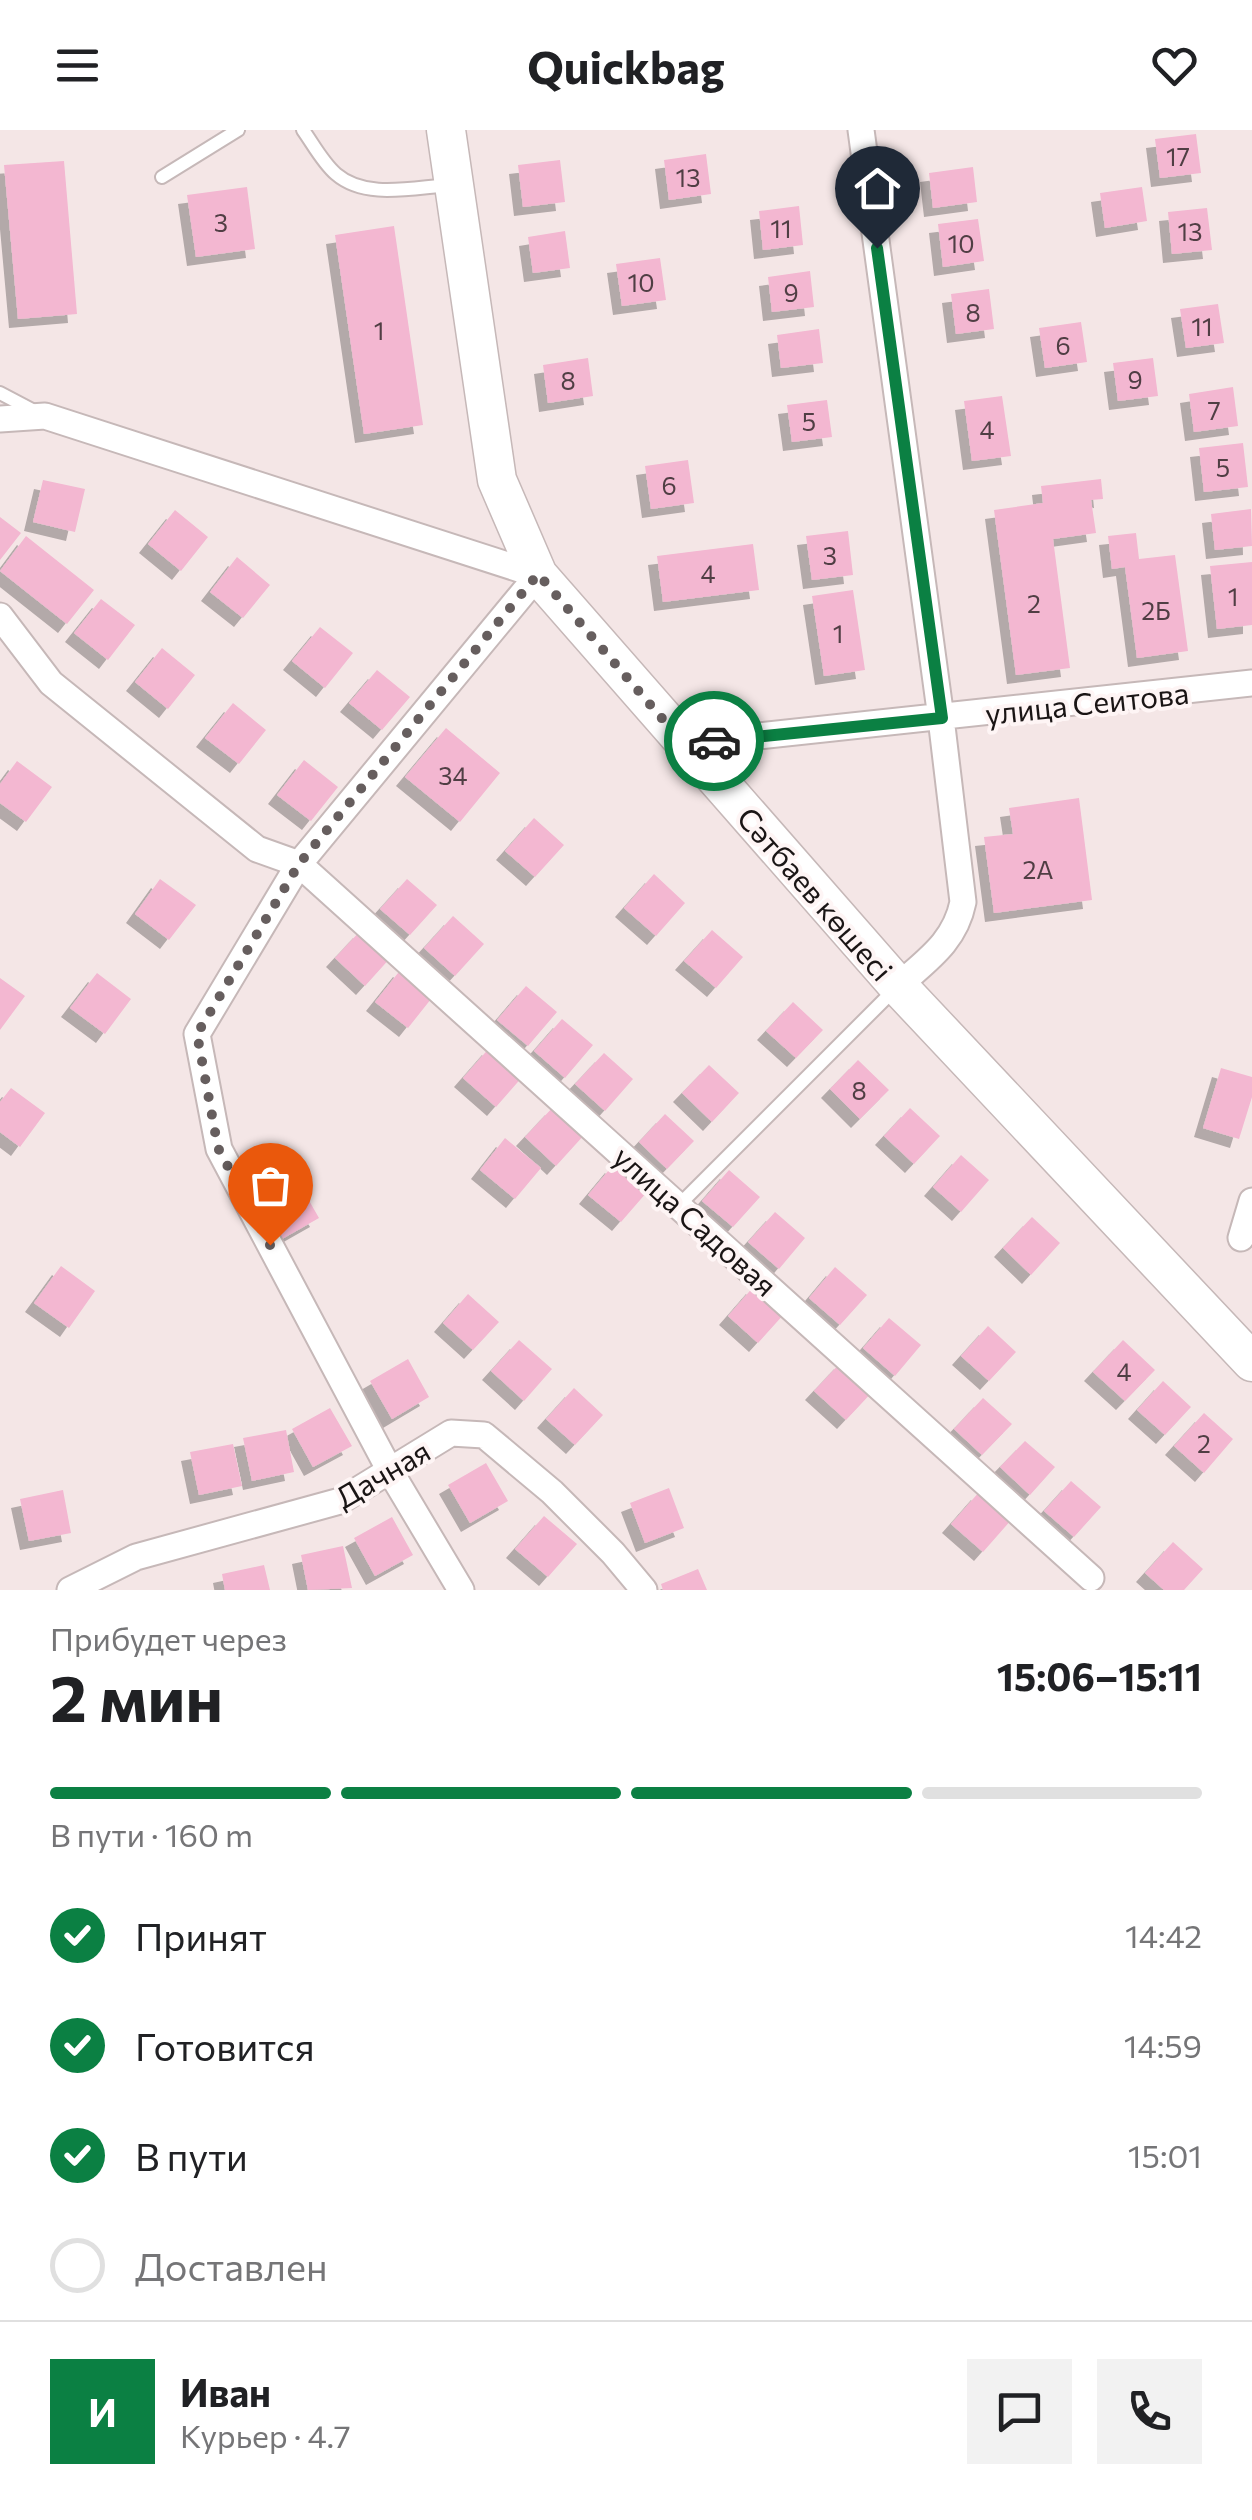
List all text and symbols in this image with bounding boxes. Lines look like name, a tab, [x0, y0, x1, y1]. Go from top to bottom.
icon: menu	[50, 38, 105, 93]
text: Quickbag	[527, 38, 725, 93]
icon: heart	[1147, 38, 1202, 93]
house number: 17	[1166, 141, 1190, 171]
pin	[835, 146, 920, 249]
icon: home	[850, 161, 905, 216]
house number: 13	[676, 162, 700, 192]
house number: 3	[214, 207, 228, 237]
house number: 11	[770, 213, 792, 243]
house number: 13	[1178, 216, 1202, 246]
house number: 10	[947, 228, 975, 258]
house number: 10	[627, 267, 655, 297]
house number: 9	[783, 277, 799, 307]
house number: 8	[965, 297, 981, 327]
house number: 11	[1191, 311, 1213, 341]
house number: 1	[374, 315, 384, 345]
house number: 6	[1055, 330, 1071, 360]
house number: 9	[1127, 364, 1143, 394]
house number: 8	[560, 365, 576, 395]
house number: 7	[1207, 395, 1221, 425]
house number: 5	[802, 406, 816, 436]
house number: 4	[979, 414, 995, 444]
house number: 5	[1216, 452, 1230, 482]
house number: 6	[661, 470, 677, 500]
house number: 3	[823, 540, 837, 570]
house number: 4	[700, 558, 716, 588]
house number: 1	[1228, 581, 1238, 611]
house number: 2	[1027, 588, 1041, 618]
house number: 2Б	[1141, 595, 1171, 625]
house number: 1	[833, 618, 843, 648]
street label: улица Сеитова	[983, 673, 1191, 731]
courier	[664, 691, 764, 791]
icon: car	[687, 714, 742, 769]
house number: 34	[438, 760, 468, 790]
street label: Сәтбаев көшесі	[730, 799, 902, 987]
house number: 2А	[1022, 854, 1054, 884]
house number: 8	[851, 1075, 867, 1105]
street label: улица Садовая	[607, 1137, 785, 1303]
pin	[228, 1143, 313, 1246]
icon: bag	[243, 1158, 298, 1213]
house number: 4	[1116, 1356, 1132, 1386]
house number: 2	[1197, 1428, 1211, 1458]
street label: Дачная	[328, 1431, 436, 1515]
text: Прибудет через	[50, 1618, 287, 1658]
text: 15:06–15:11	[997, 1652, 1202, 1699]
text: 2 мин	[50, 1656, 223, 1735]
text: В пути · 160 m	[50, 1814, 253, 1854]
icon: check	[50, 1908, 105, 1963]
text: Принят	[135, 1912, 267, 1959]
text: 14:42	[1125, 1915, 1202, 1955]
icon: check	[50, 2018, 105, 2073]
text: Готовится	[135, 2022, 315, 2069]
text: 14:59	[1124, 2025, 1202, 2065]
icon: check	[50, 2128, 105, 2183]
text: В пути	[135, 2132, 248, 2179]
text: 15:01	[1128, 2135, 1202, 2175]
text: Доставлен	[135, 2242, 328, 2289]
button: chat	[967, 2359, 1072, 2464]
button: phone	[1097, 2359, 1202, 2464]
text: Иван	[180, 2368, 271, 2415]
text: И	[88, 2388, 117, 2435]
text: Курьер · 4.7	[180, 2415, 351, 2455]

